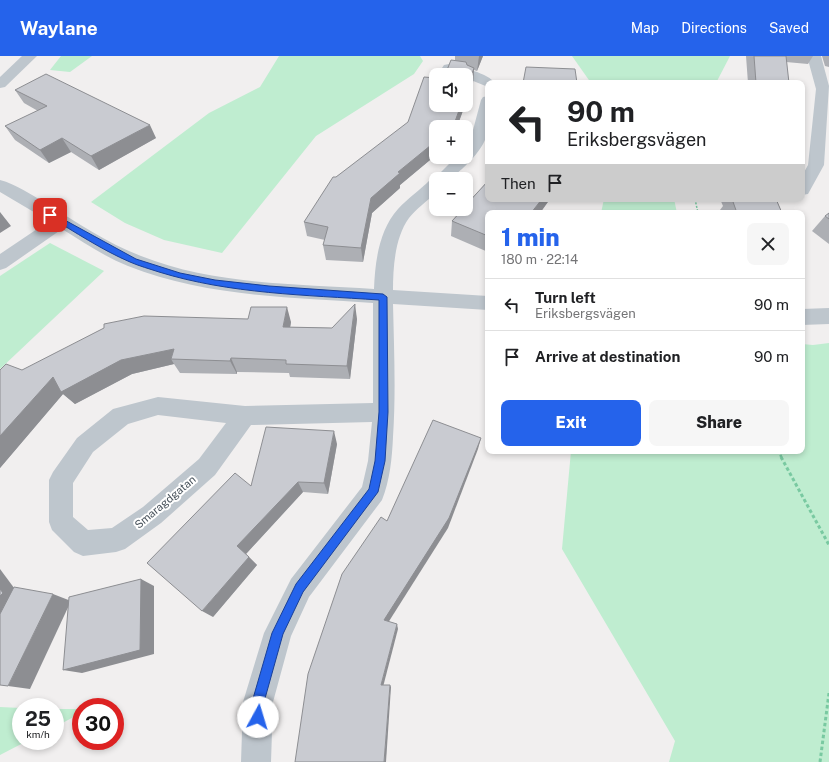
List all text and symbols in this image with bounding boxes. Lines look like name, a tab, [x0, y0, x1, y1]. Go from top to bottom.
text: Waylane	[20, 17, 98, 39]
text: Map	[631, 20, 659, 36]
text: Directions	[681, 20, 747, 36]
text: Saved	[769, 20, 809, 36]
map controls	[429, 68, 473, 216]
button: sound	[429, 68, 473, 112]
text: 90 m	[567, 95, 635, 128]
icon: left	[501, 96, 553, 148]
button: +	[429, 120, 473, 164]
text: Eriksbergsvägen	[567, 129, 707, 150]
button: −	[429, 172, 473, 216]
icon: arrive	[544, 172, 566, 194]
text: Then	[501, 175, 536, 192]
pin	[33, 198, 67, 232]
icon: arrive	[39, 204, 61, 226]
text: 1 min	[501, 223, 560, 251]
button: close	[747, 223, 789, 265]
text: 180 m · 22:14	[501, 252, 578, 267]
text: Turn left	[535, 289, 596, 306]
icon: left	[501, 294, 523, 316]
text: 90 m	[754, 296, 789, 313]
text: Eriksbergsvägen	[535, 306, 636, 321]
icon: arrive	[501, 346, 523, 368]
text: Arrive at destination	[535, 348, 680, 365]
text: 90 m	[754, 348, 789, 365]
button: Exit	[501, 400, 641, 446]
button: Share	[649, 400, 789, 446]
street label: Smaragdgatan	[132, 473, 198, 531]
position arrow	[237, 696, 279, 738]
speed limit sign: 30	[72, 698, 124, 750]
text: 25	[25, 707, 51, 731]
text: km/h	[26, 728, 50, 740]

